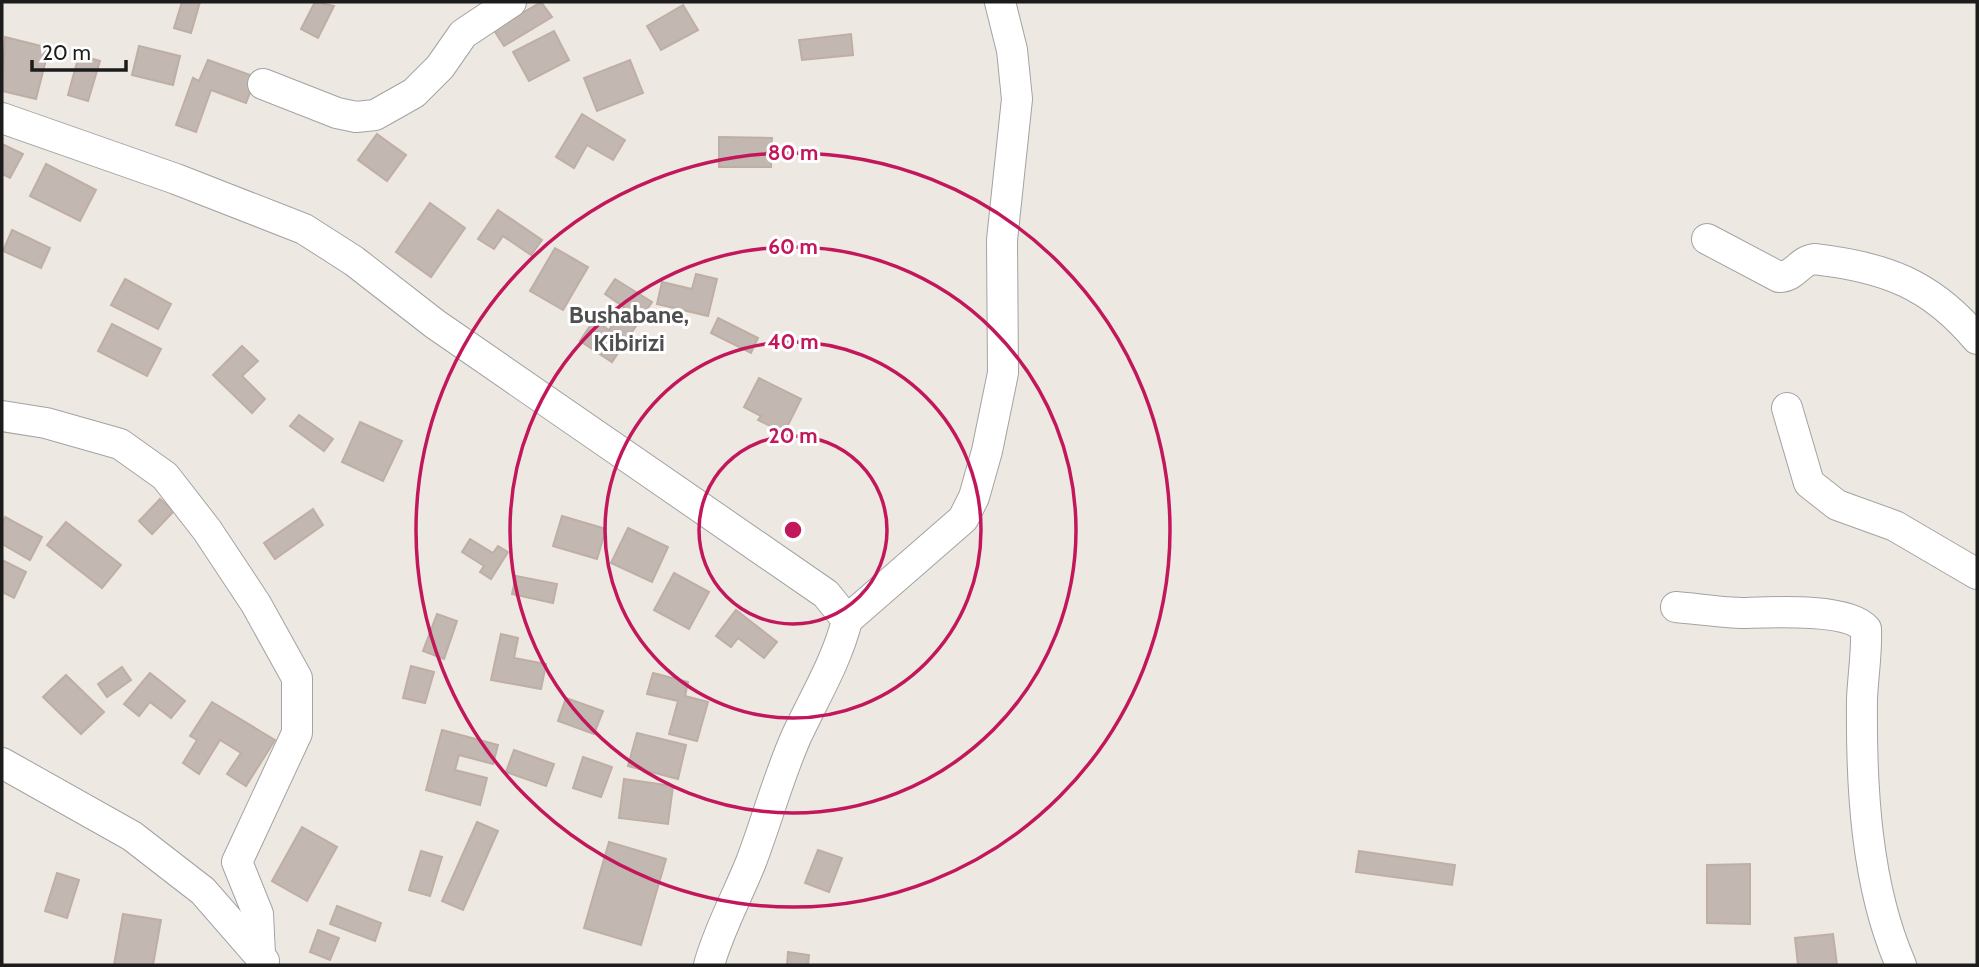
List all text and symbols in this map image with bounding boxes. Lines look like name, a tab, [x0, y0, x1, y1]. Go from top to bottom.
scale bar	[32, 28, 126, 72]
text: 20 m	[42, 40, 91, 65]
text: 80 m	[768, 140, 818, 165]
text: 60 m	[768, 234, 818, 259]
district label: Bushabane, Kibirizi	[569, 300, 689, 357]
text: 40 m	[768, 329, 818, 354]
text: 20 m	[769, 423, 817, 448]
centre of rings	[781, 518, 805, 542]

